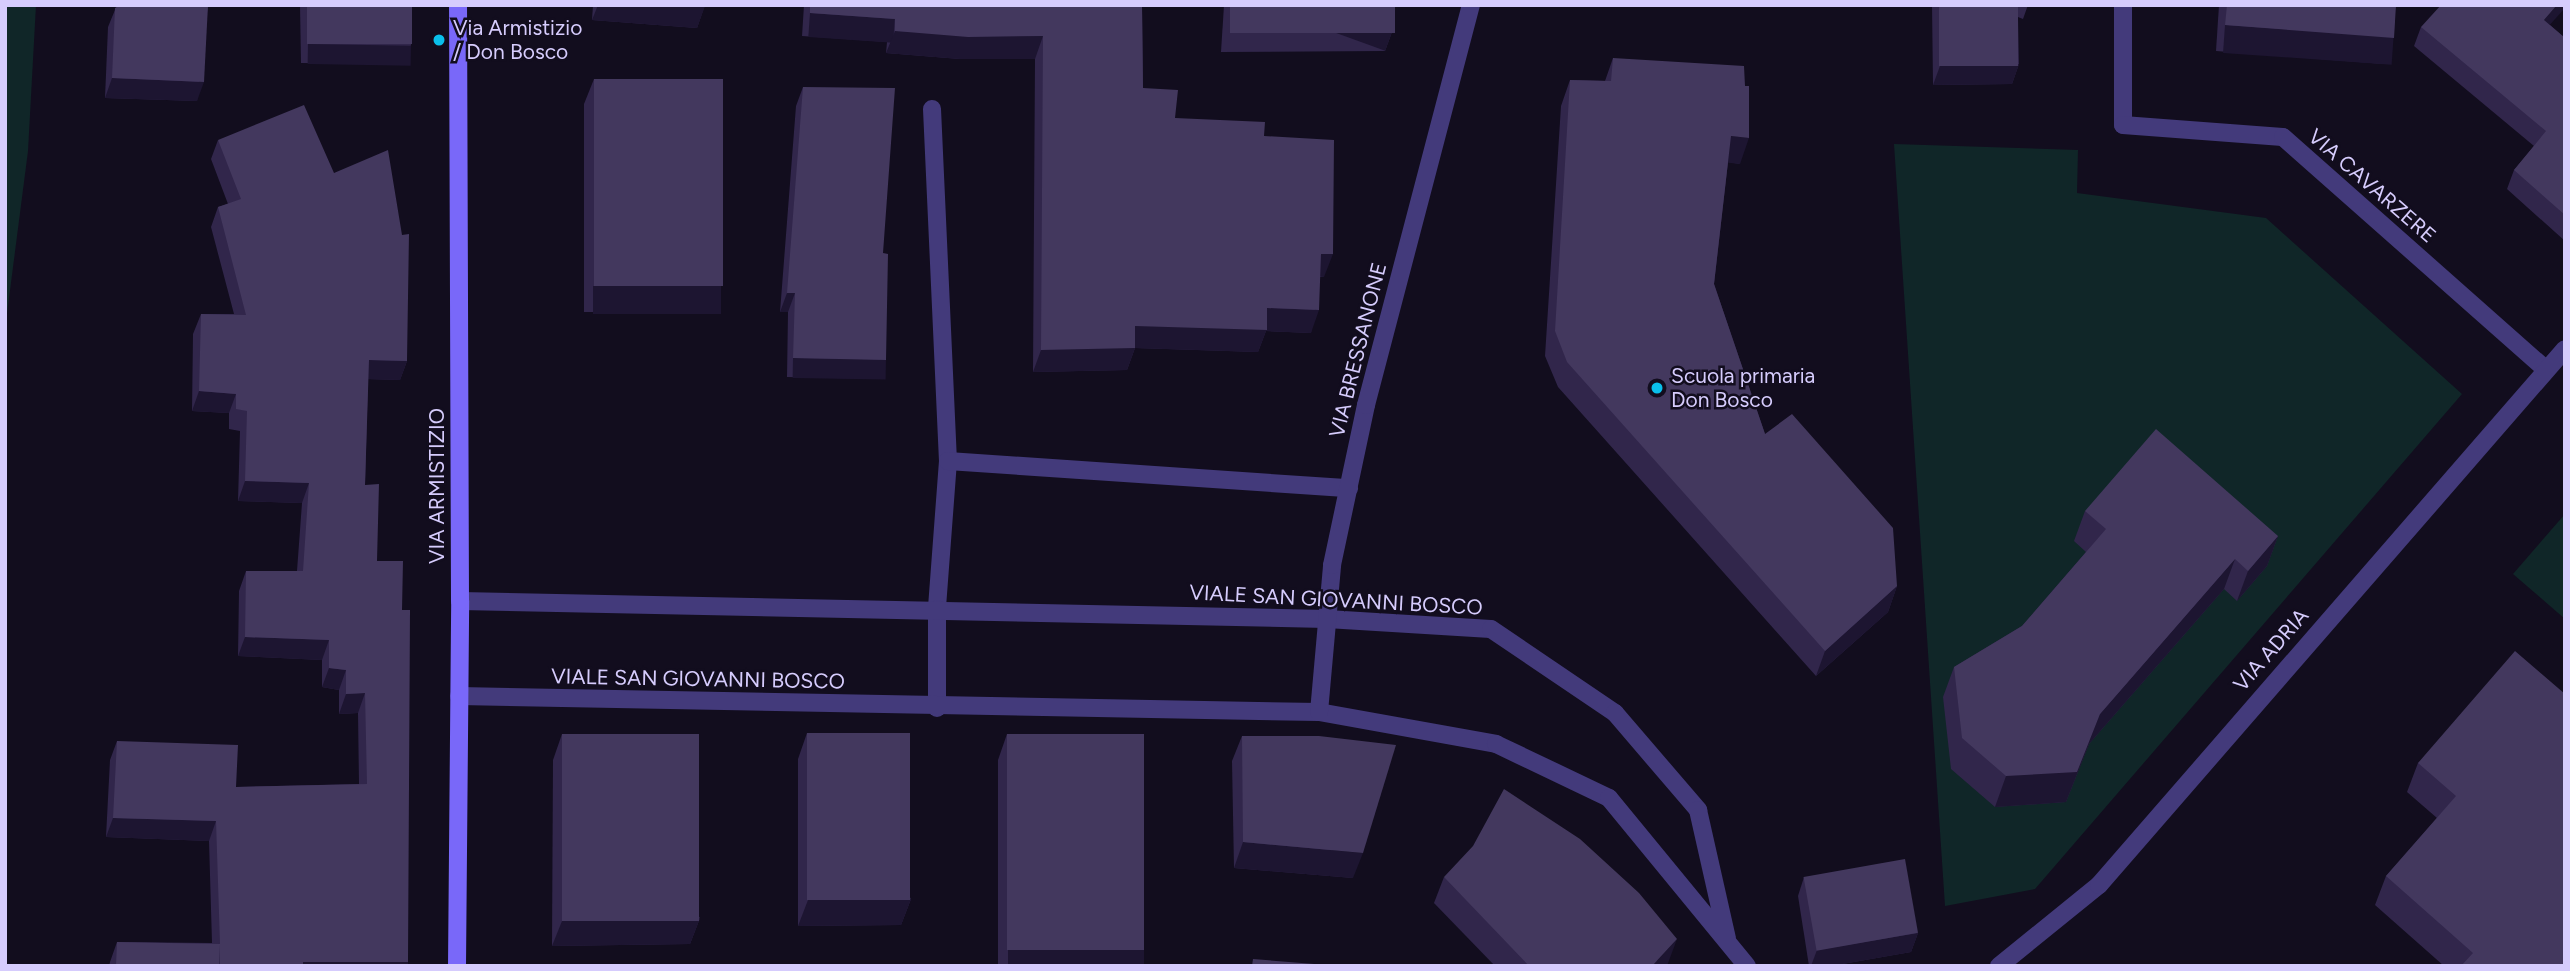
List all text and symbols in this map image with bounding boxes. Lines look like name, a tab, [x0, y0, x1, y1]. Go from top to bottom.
place label: Via Armistizio / Don Bosco	[453, 15, 582, 65]
marker: Via Armistizio / Don Bosco	[431, 32, 447, 48]
street label: VIA CAVARZERE	[2303, 124, 2441, 248]
street label: VIA BRESSANONE	[1324, 260, 1392, 440]
place label: Scuola primaria Don Bosco	[1671, 363, 1815, 413]
marker: Scuola primaria Don Bosco	[1649, 380, 1665, 396]
street label: VIA ARMISTIZIO	[424, 408, 450, 564]
street label: VIALE SAN GIOVANNI BOSCO	[1189, 580, 1483, 620]
street label: VIA ADRIA	[2228, 603, 2314, 697]
street label: VIALE SAN GIOVANNI BOSCO	[551, 664, 845, 694]

